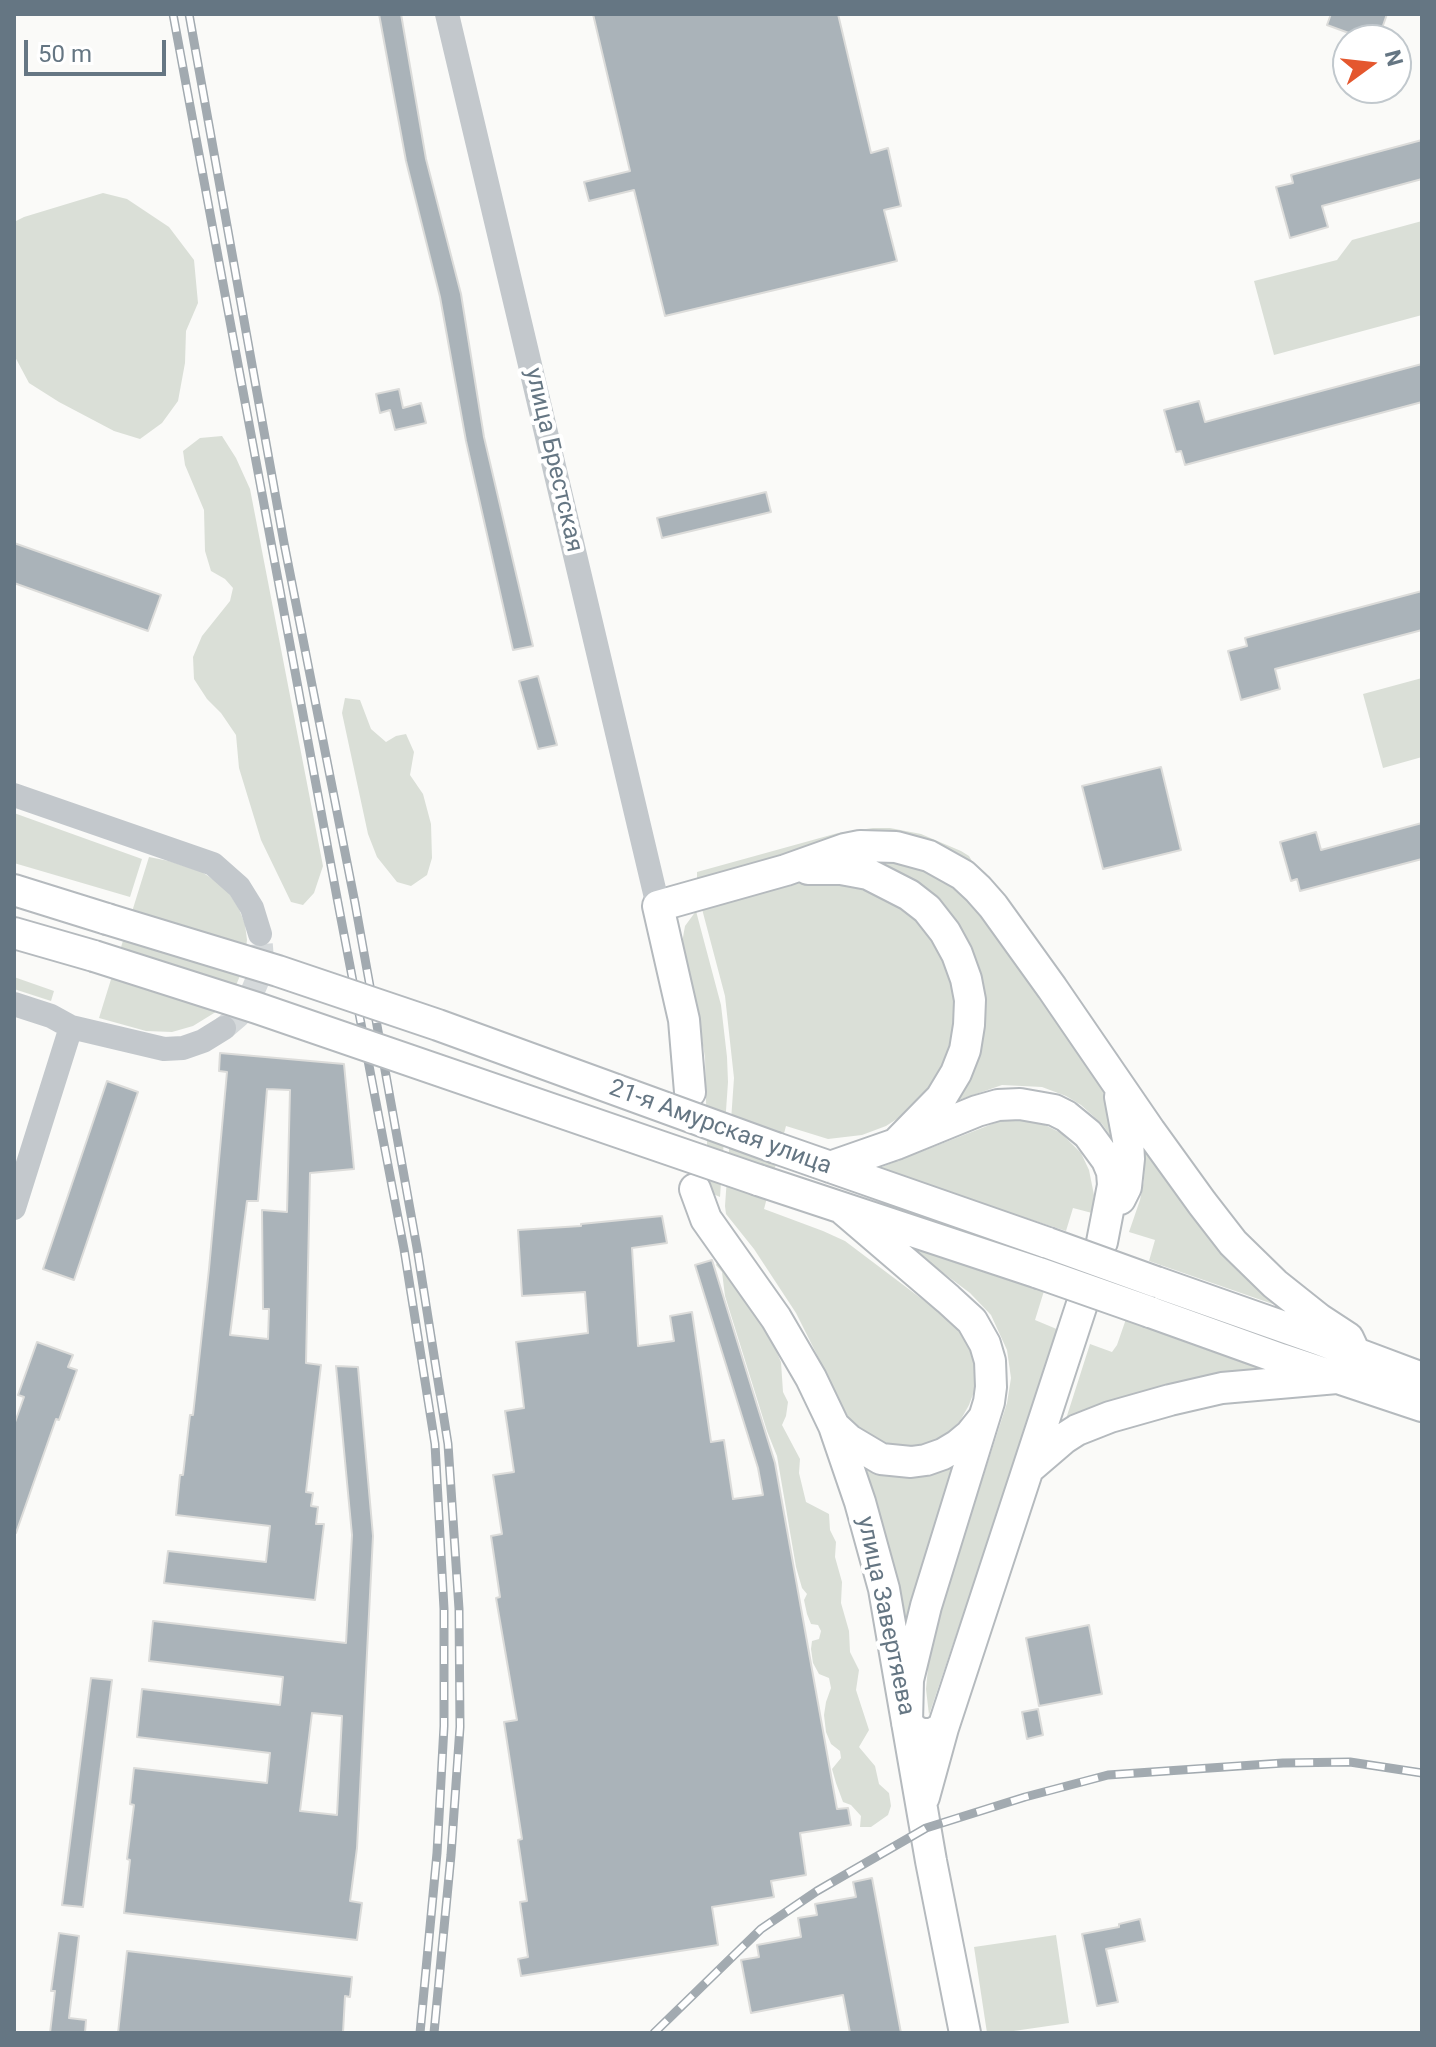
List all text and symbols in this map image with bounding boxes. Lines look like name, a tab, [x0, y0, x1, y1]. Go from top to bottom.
scale bar	[28, 24, 170, 74]
north arrow	[1332, 24, 1412, 104]
text: 50 m	[38, 40, 92, 68]
text: N	[1380, 47, 1408, 69]
street label: улица Брестская	[518, 365, 588, 555]
street label: 21-я Амурская улица	[605, 1074, 835, 1182]
street label: улица Завертяева	[850, 1514, 920, 1718]

